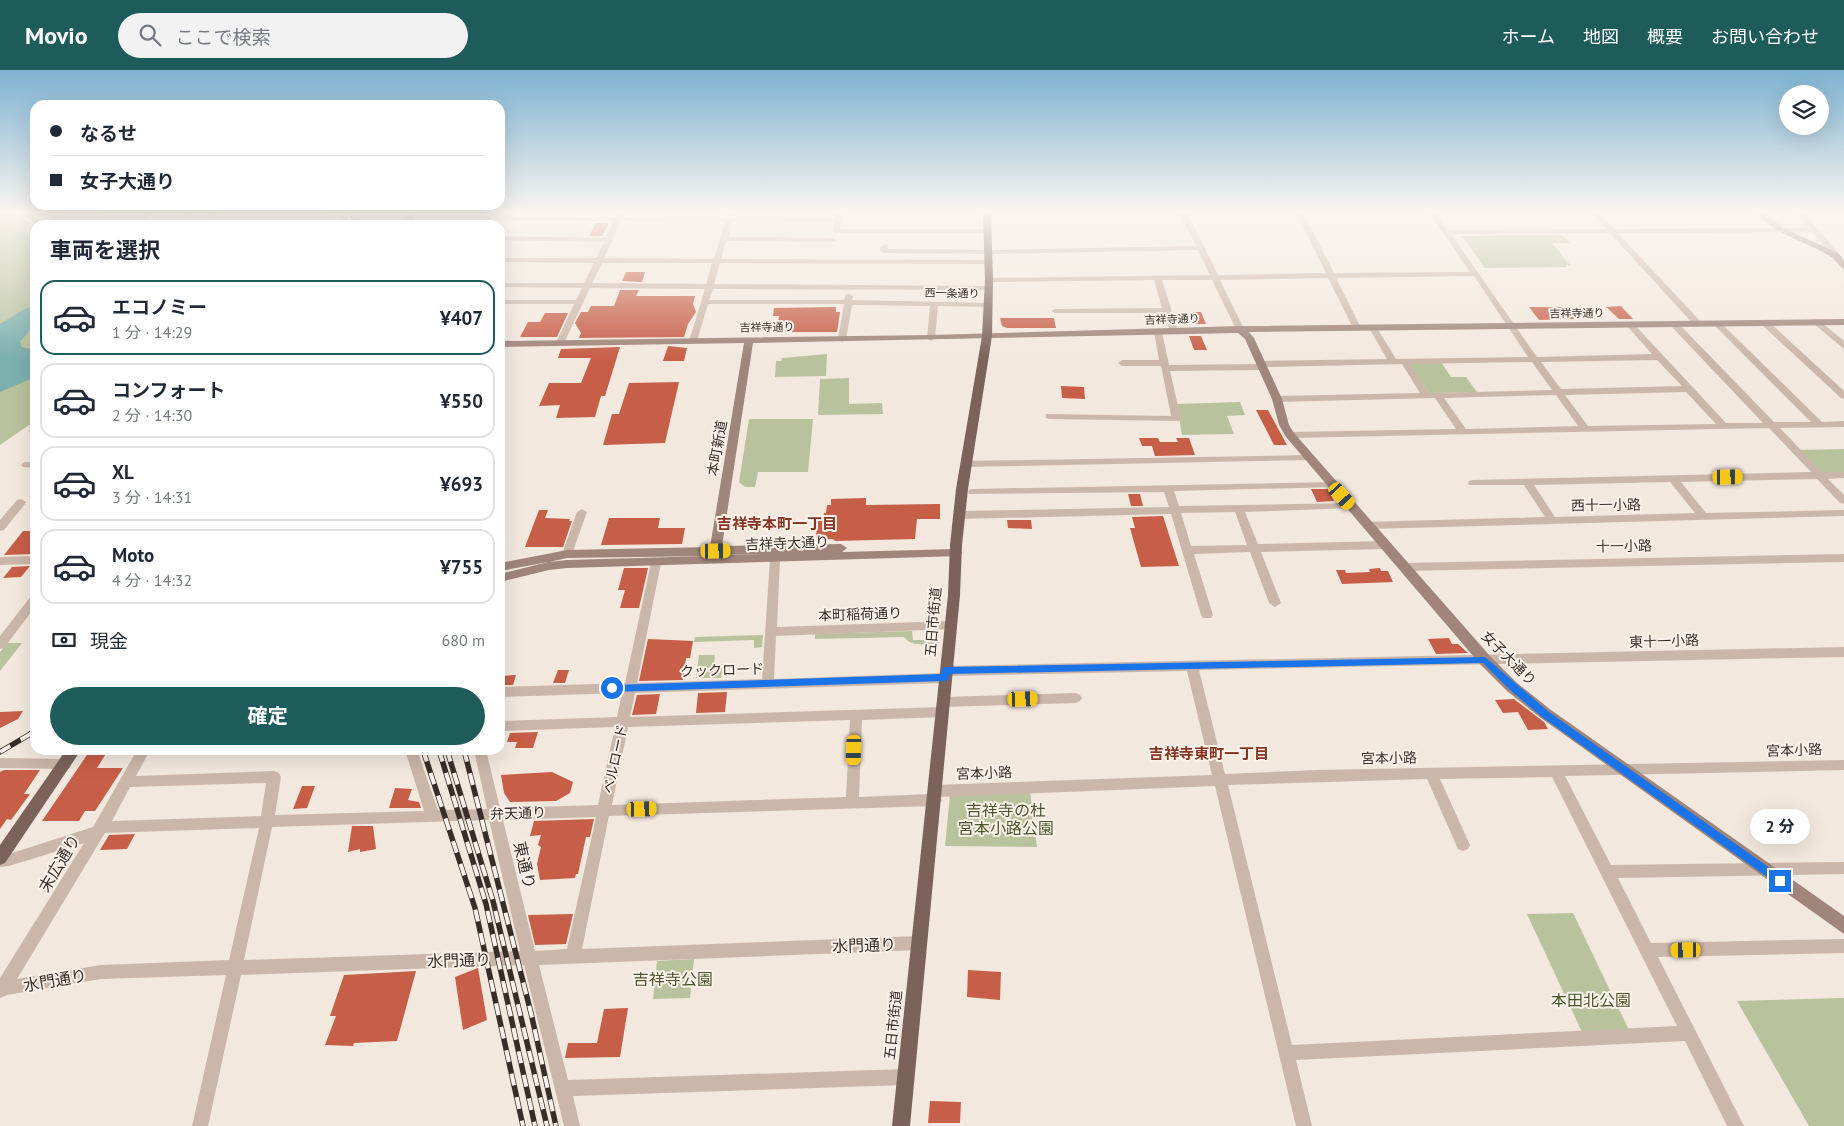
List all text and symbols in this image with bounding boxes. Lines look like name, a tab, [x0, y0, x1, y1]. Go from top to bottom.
search box	[118, 13, 468, 58]
text: Movio	[25, 20, 88, 51]
icon: search	[136, 21, 164, 49]
text: ここで検索	[176, 25, 271, 49]
text: ホーム	[1502, 25, 1555, 48]
text: 地図	[1583, 25, 1619, 48]
text: 概要	[1647, 25, 1683, 48]
text: お問い合わせ	[1711, 25, 1819, 48]
map controls	[1779, 85, 1829, 135]
button: layers	[1779, 85, 1829, 135]
text: なるせ	[80, 121, 137, 145]
text: 女子大通り	[80, 169, 175, 193]
text: 車両を選択	[50, 236, 160, 264]
street label: 西一条通り	[924, 286, 980, 300]
icon: car	[52, 295, 97, 340]
text: エコノミー	[112, 295, 207, 319]
text: ¥407	[440, 306, 483, 330]
street label: 吉祥寺通り	[1549, 306, 1605, 320]
street label: 吉祥寺通り	[1144, 311, 1200, 327]
street label: 吉祥寺通り	[739, 320, 795, 334]
text: 1 分 · 14:29	[112, 322, 192, 342]
icon: car	[52, 378, 97, 423]
text: コンフォート	[112, 378, 225, 402]
text: ¥550	[440, 389, 483, 413]
text: 2 分 · 14:30	[112, 405, 192, 425]
street label: 本町新道	[703, 419, 731, 477]
text: XL	[112, 460, 134, 484]
icon: car	[52, 461, 97, 506]
car	[1712, 469, 1743, 485]
text: ¥693	[440, 472, 483, 496]
car	[1326, 480, 1357, 512]
text: 3 分 · 14:31	[112, 487, 192, 507]
street label: 西十一小路	[1571, 495, 1641, 515]
district label: 吉祥寺本町一丁目	[717, 514, 837, 533]
street label: 吉祥寺大通り	[745, 533, 829, 553]
street label: 十一小路	[1596, 537, 1652, 555]
text: Moto	[112, 543, 154, 567]
car	[700, 543, 731, 559]
icon: car	[52, 544, 97, 589]
text: ¥755	[440, 555, 483, 579]
text: 4 分 · 14:32	[112, 570, 192, 590]
street label: 五日市街道	[921, 586, 945, 658]
street label: 本町稲荷通り	[818, 604, 902, 624]
icon: cash	[50, 626, 78, 654]
street label: 女子大通り	[1478, 627, 1540, 689]
text: 現金	[90, 629, 128, 653]
text: 680 m	[442, 630, 485, 650]
street label: 東十一小路	[1629, 631, 1699, 651]
street label: クックロード	[680, 660, 764, 680]
route start	[601, 677, 623, 699]
button: 確定	[50, 687, 485, 745]
car	[1007, 691, 1038, 707]
street label: ベルロード	[599, 723, 631, 795]
car	[845, 735, 862, 765]
street label: 宮本小路	[1766, 740, 1822, 760]
district label: 吉祥寺東町一丁目	[1149, 744, 1269, 763]
street label: 宮本小路	[1361, 749, 1417, 767]
street label: 宮本小路	[956, 763, 1012, 783]
park label: 吉祥寺の杜 宮本小路公園	[958, 800, 1054, 838]
car	[626, 801, 657, 817]
street label: 弁天通り	[490, 803, 546, 823]
callout: 2 分	[1750, 808, 1810, 844]
text: 2 分	[1765, 816, 1795, 836]
street label: 末広通り	[34, 830, 84, 896]
street label: 東通り	[510, 839, 540, 891]
route end	[1769, 870, 1791, 892]
street label: 水門通り	[832, 934, 896, 956]
car	[1670, 942, 1701, 958]
street label: 水門通り	[427, 949, 491, 971]
street label: 水門通り	[22, 965, 88, 995]
park label: 吉祥寺公園	[633, 969, 713, 989]
street label: 五日市街道	[880, 989, 906, 1061]
park label: 本田北公園	[1551, 990, 1631, 1010]

